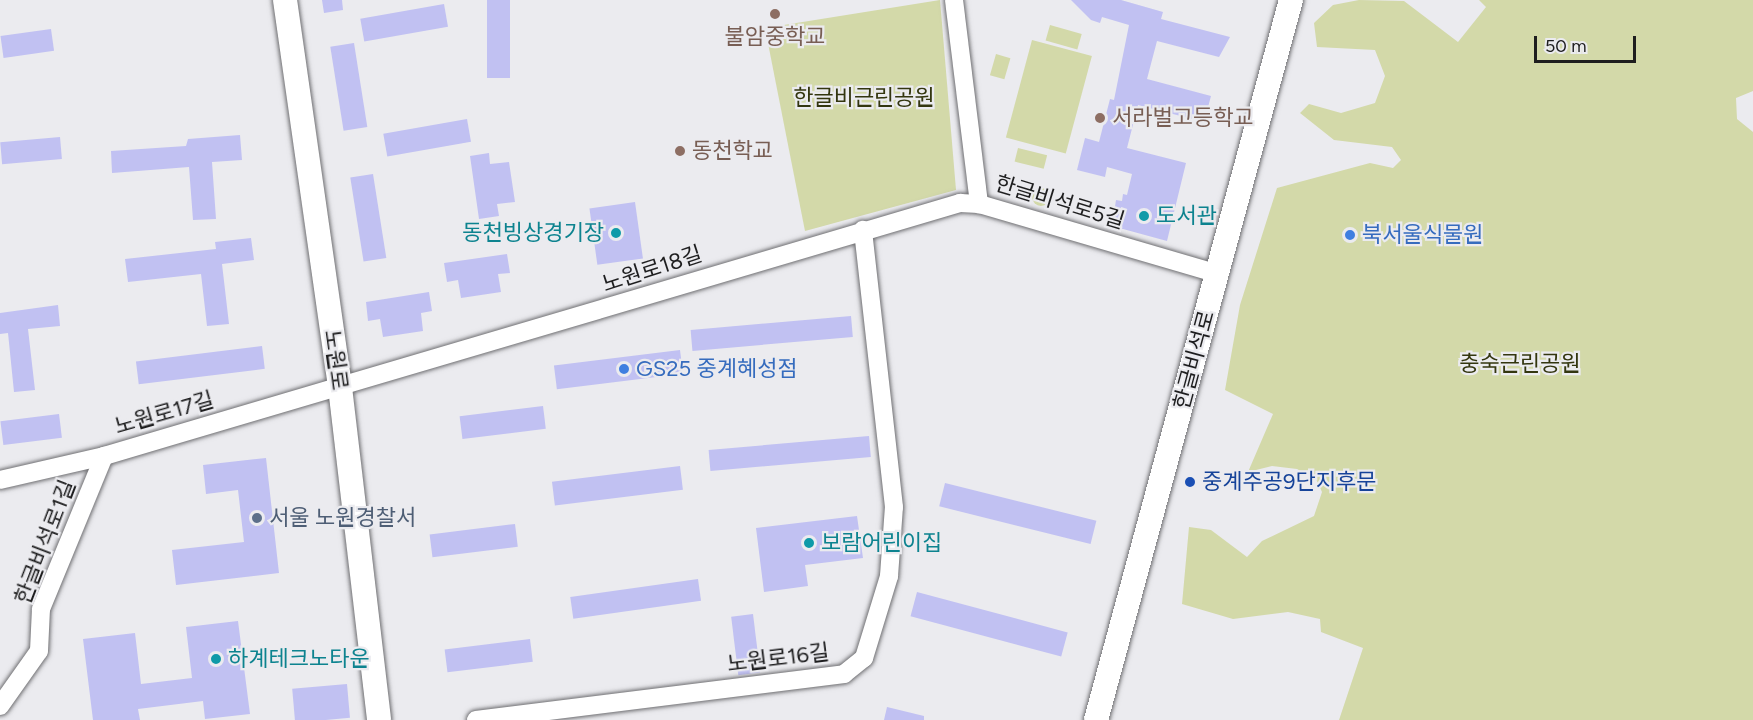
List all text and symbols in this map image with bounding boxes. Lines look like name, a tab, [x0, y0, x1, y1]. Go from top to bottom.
marker: 불암중학교	[768, 7, 782, 21]
place label: 불암중학교	[724, 24, 826, 50]
scale bar	[1537, 24, 1639, 62]
text: 50 m	[1545, 35, 1587, 57]
park label: 한글비근린공원	[793, 85, 935, 111]
place label: 서라벌고등학교	[1112, 105, 1254, 131]
marker: 서라벌고등학교	[1093, 111, 1107, 125]
place label: 동천학교	[692, 138, 773, 164]
marker: 동천학교	[673, 144, 687, 158]
street label: 한글비석로5길	[992, 170, 1128, 234]
place label: 도서관	[1156, 203, 1217, 229]
marker: 도서관	[1137, 209, 1151, 223]
place label: 동천빙상경기장	[462, 220, 604, 246]
place label: 북서울식물원	[1362, 222, 1483, 248]
marker: 동천빙상경기장	[609, 226, 623, 240]
marker: 북서울식물원	[1343, 228, 1357, 242]
street label: 노원로18길	[599, 240, 705, 298]
street label: 한글비석로	[1168, 308, 1220, 412]
street label: 노원로	[319, 328, 353, 392]
park label: 충숙근린공원	[1459, 351, 1581, 377]
place label: GS25 중계혜성점	[636, 356, 798, 382]
marker: GS25 중계혜성점	[617, 362, 631, 376]
street label: 노원로17길	[111, 386, 217, 440]
place label: 중계주공9단지후문	[1202, 469, 1376, 495]
marker: 중계주공9단지후문	[1183, 475, 1197, 489]
street label: 한글비석로1길	[9, 476, 81, 608]
place label: 서울 노원경찰서	[269, 505, 416, 531]
marker: 서울 노원경찰서	[250, 511, 264, 525]
place label: 보람어린이집	[821, 530, 942, 556]
marker: 보람어린이집	[802, 536, 816, 550]
street label: 노원로16길	[726, 639, 830, 677]
place label: 하계테크노타운	[228, 646, 370, 672]
marker: 하계테크노타운	[209, 652, 223, 666]

